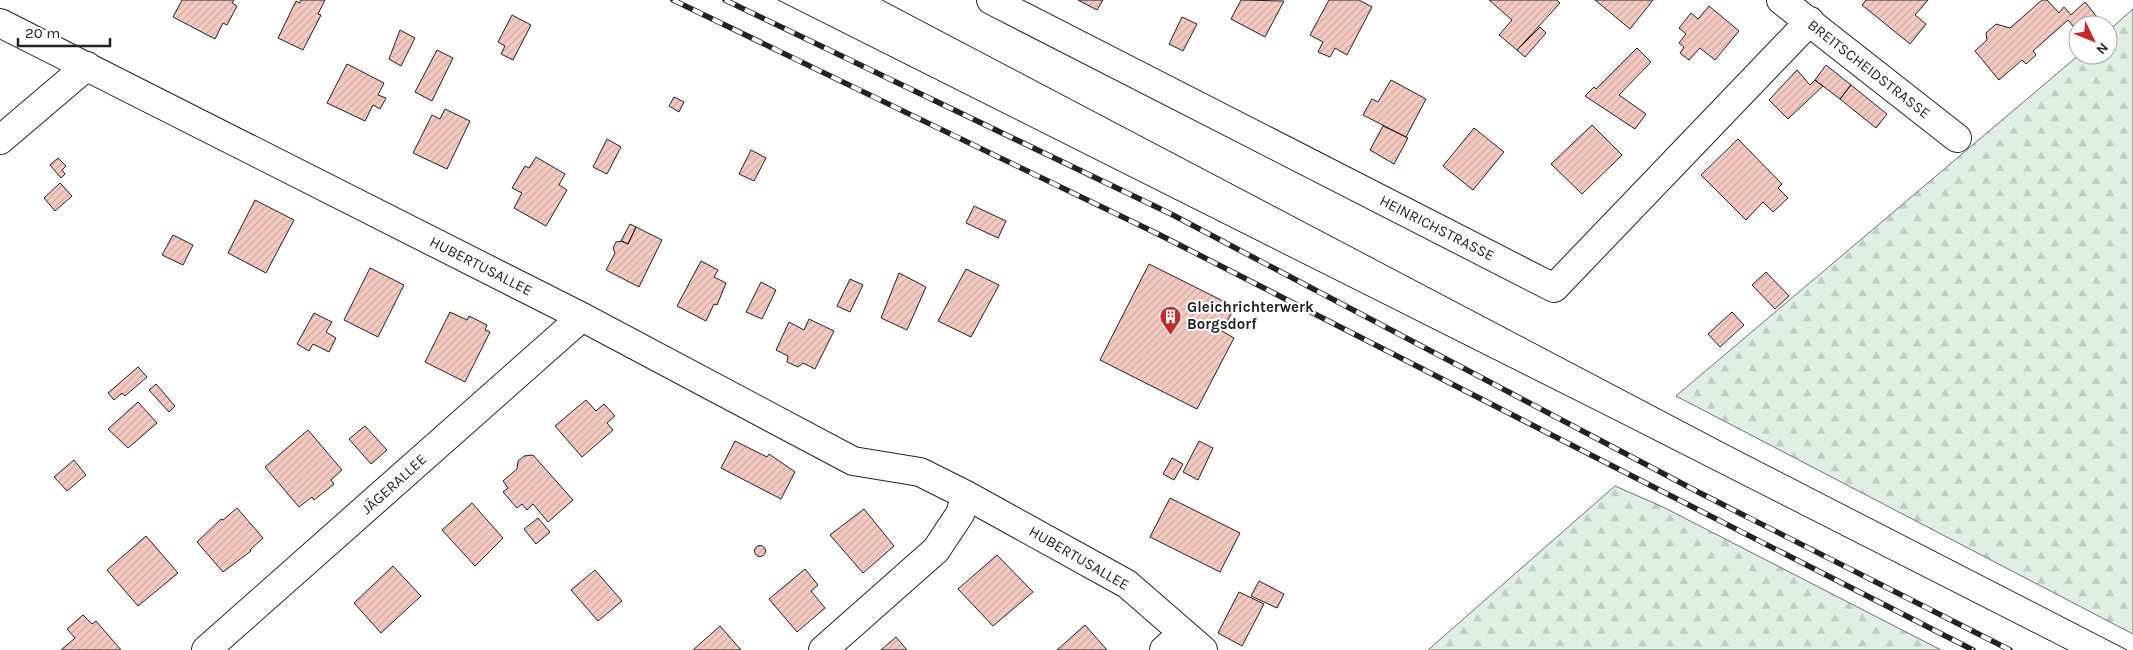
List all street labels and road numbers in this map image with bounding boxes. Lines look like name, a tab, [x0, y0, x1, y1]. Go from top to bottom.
street label: BREITSCHEIDSTRASSE	[1804, 16, 1934, 122]
street label: HEINRICHSTRASSE	[1377, 191, 1497, 265]
street label: HUBERTUSALLEE	[427, 232, 535, 300]
street label: JÄGERALLEE	[358, 450, 430, 518]
street label: HUBERTUSALLEE	[1026, 522, 1132, 594]

